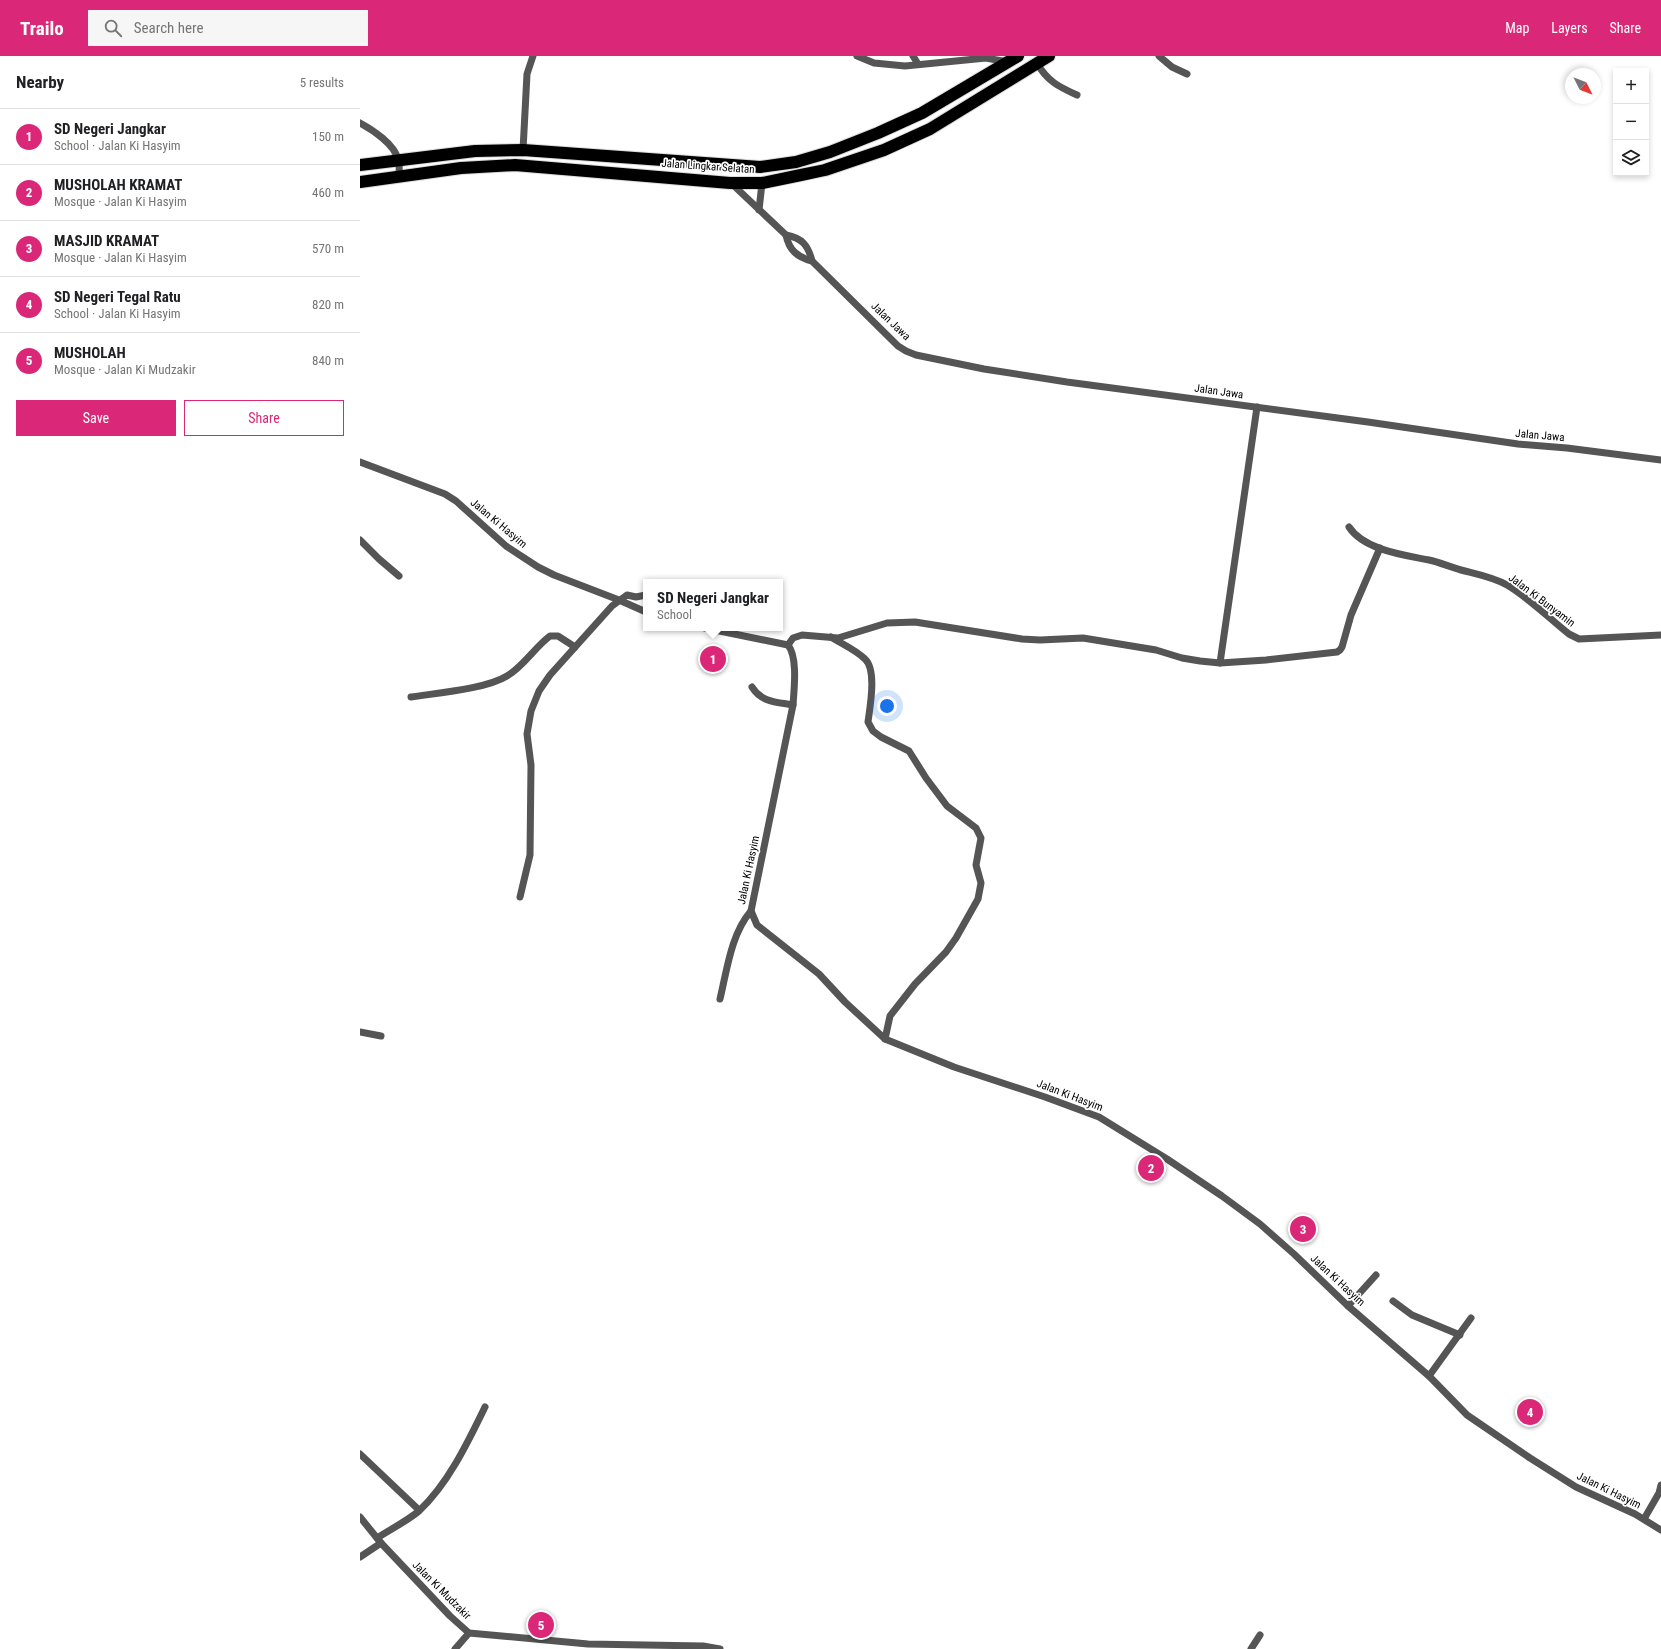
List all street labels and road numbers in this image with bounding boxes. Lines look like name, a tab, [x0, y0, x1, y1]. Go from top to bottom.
street label: Jalan Lingkar Selatan	[661, 157, 755, 176]
street label: Jalan Jawa	[868, 300, 913, 343]
street label: Jalan Jawa	[1194, 382, 1244, 401]
street label: Jalan Jawa	[1515, 427, 1565, 444]
street label: Jalan Ki Hasyim	[468, 496, 530, 551]
street label: Jalan Ki Bunyamin	[1506, 571, 1577, 630]
street label: Jalan Ki Hasyim	[735, 835, 762, 906]
street label: Jalan Ki Hasyim	[1035, 1077, 1105, 1114]
street label: Jalan Ki Hasyim	[1308, 1252, 1368, 1309]
street label: Jalan Ki Hasyim	[1575, 1469, 1643, 1512]
street label: Jalan Ki Mudzakir	[410, 1558, 474, 1623]

